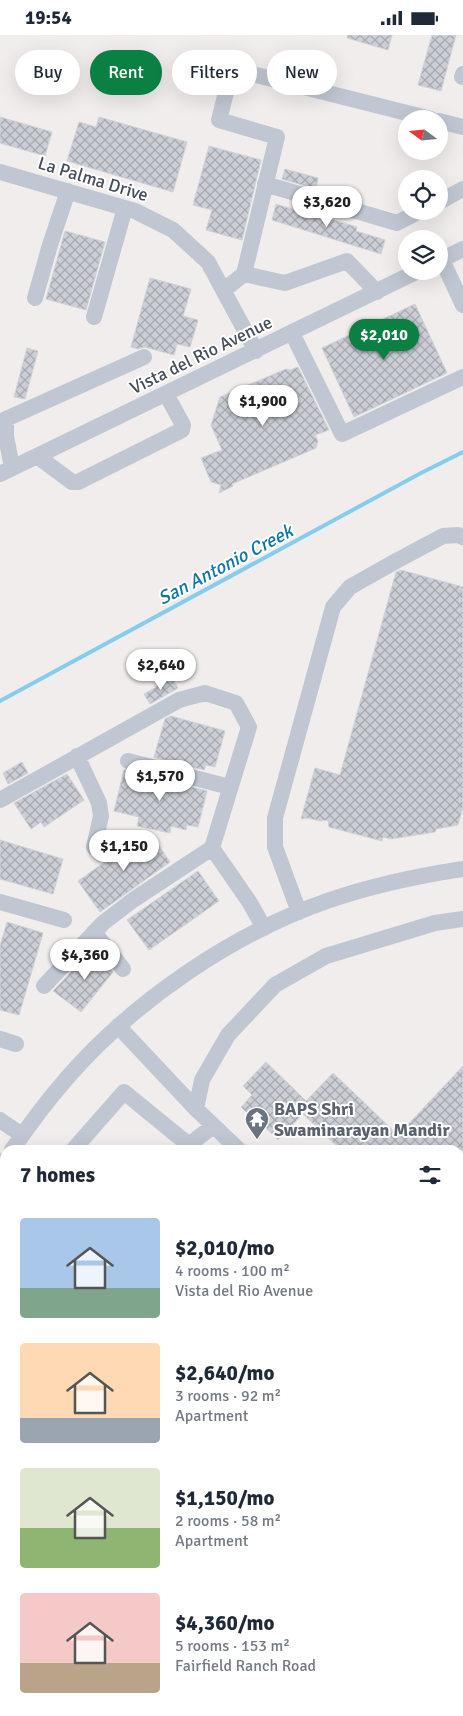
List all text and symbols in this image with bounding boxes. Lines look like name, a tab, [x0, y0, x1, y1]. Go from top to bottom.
text: 19:54	[25, 6, 72, 30]
chip: Buy	[15, 50, 80, 95]
chip: Rent	[90, 50, 162, 95]
chip: Filters	[172, 50, 257, 95]
chip: New	[267, 50, 337, 95]
north arrow	[398, 110, 448, 160]
map controls	[398, 110, 448, 280]
street label: La Palma Drive	[35, 152, 151, 206]
button: locate	[398, 170, 448, 220]
pin: $3,620	[286, 185, 368, 228]
text: $3,620	[303, 192, 351, 212]
button: layers	[398, 230, 448, 280]
street label: Vista del Rio Avenue	[126, 311, 276, 399]
pin: $2,010	[343, 319, 425, 361]
text: $2,010	[360, 325, 408, 345]
pin: $1,900	[222, 385, 304, 427]
text: $1,900	[239, 391, 287, 411]
water label: San Antonio Creek	[154, 519, 298, 611]
pin: $2,640	[120, 649, 202, 691]
text: $2,640	[137, 655, 185, 675]
pin: $1,570	[119, 759, 201, 802]
text: $1,570	[136, 766, 184, 786]
pin: $1,150	[83, 829, 165, 872]
text: $1,150	[100, 836, 148, 856]
pin: $4,360	[44, 939, 126, 981]
text: $4,360	[61, 945, 109, 965]
place label: BAPS Shri Swaminarayan Mandir	[274, 1098, 450, 1141]
temple icon: BAPS Shri Swaminarayan Mandir	[244, 1106, 270, 1140]
icon: filters	[416, 1161, 444, 1189]
text: 7 homes	[20, 1162, 95, 1188]
text: $2,010/mo	[175, 1235, 274, 1261]
icon: home	[60, 1238, 120, 1298]
text: 4 rooms · 100 m²	[175, 1261, 290, 1281]
text: Vista del Rio Avenue	[175, 1281, 313, 1301]
text: $2,640/mo	[175, 1360, 274, 1386]
icon: home	[60, 1363, 120, 1423]
text: 3 rooms · 92 m²	[175, 1386, 281, 1406]
text: Apartment	[175, 1406, 248, 1426]
text: $1,150/mo	[175, 1485, 274, 1511]
icon: home	[60, 1488, 120, 1548]
text: 2 rooms · 58 m²	[175, 1511, 281, 1531]
text: Apartment	[175, 1531, 248, 1551]
text: $4,360/mo	[175, 1610, 274, 1636]
icon: home	[60, 1613, 120, 1673]
text: 5 rooms · 153 m²	[175, 1636, 290, 1656]
text: Fairfield Ranch Road	[175, 1656, 316, 1676]

